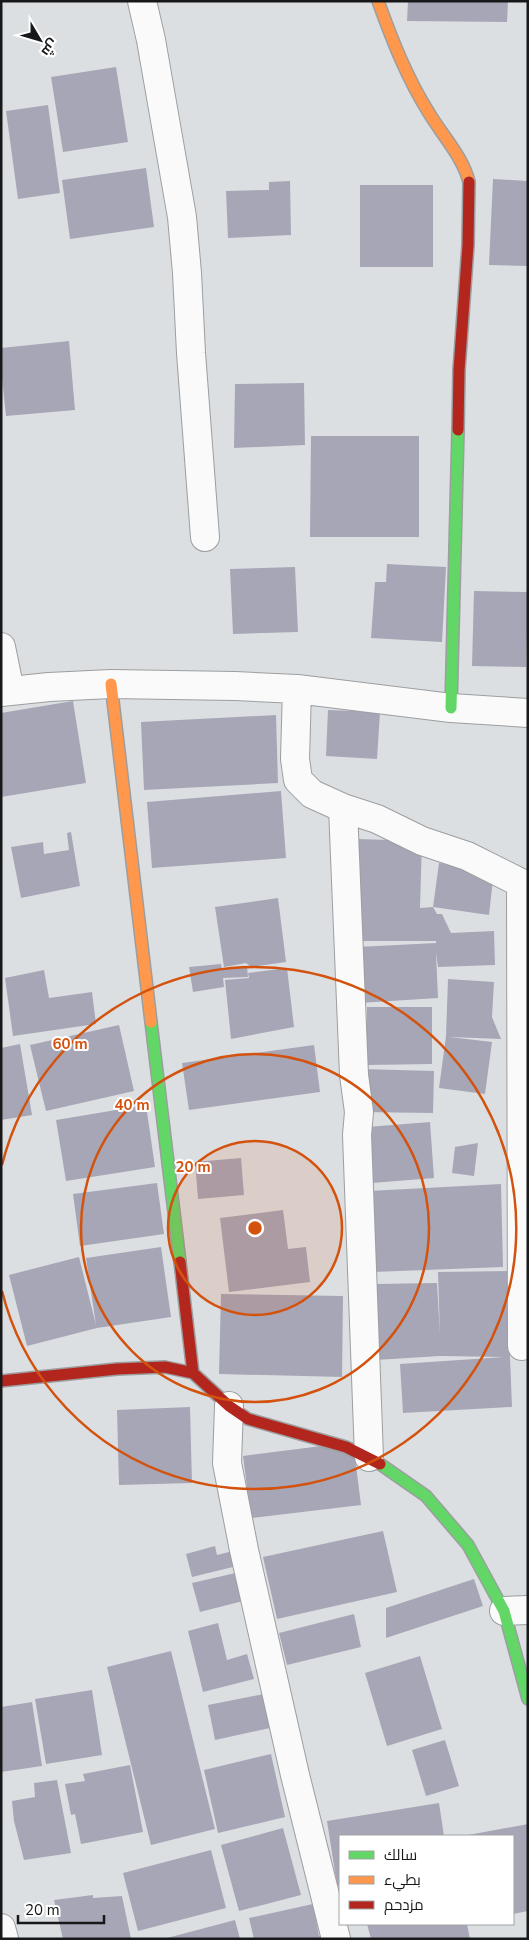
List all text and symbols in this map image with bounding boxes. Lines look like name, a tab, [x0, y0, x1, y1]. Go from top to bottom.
north arrow	[15, 15, 65, 65]
text: ش	[37, 35, 63, 61]
text: 60 m	[52, 1034, 88, 1054]
text: 40 m	[114, 1095, 150, 1115]
text: 20 m	[175, 1157, 211, 1177]
centre of rings	[246, 1219, 264, 1237]
legend	[339, 1835, 514, 1925]
text: سالك	[384, 1845, 417, 1865]
text: بطيء	[384, 1870, 421, 1892]
scale bar	[18, 1892, 104, 1924]
text: مزدحم	[384, 1895, 424, 1915]
text: 20 m	[25, 1900, 60, 1920]

